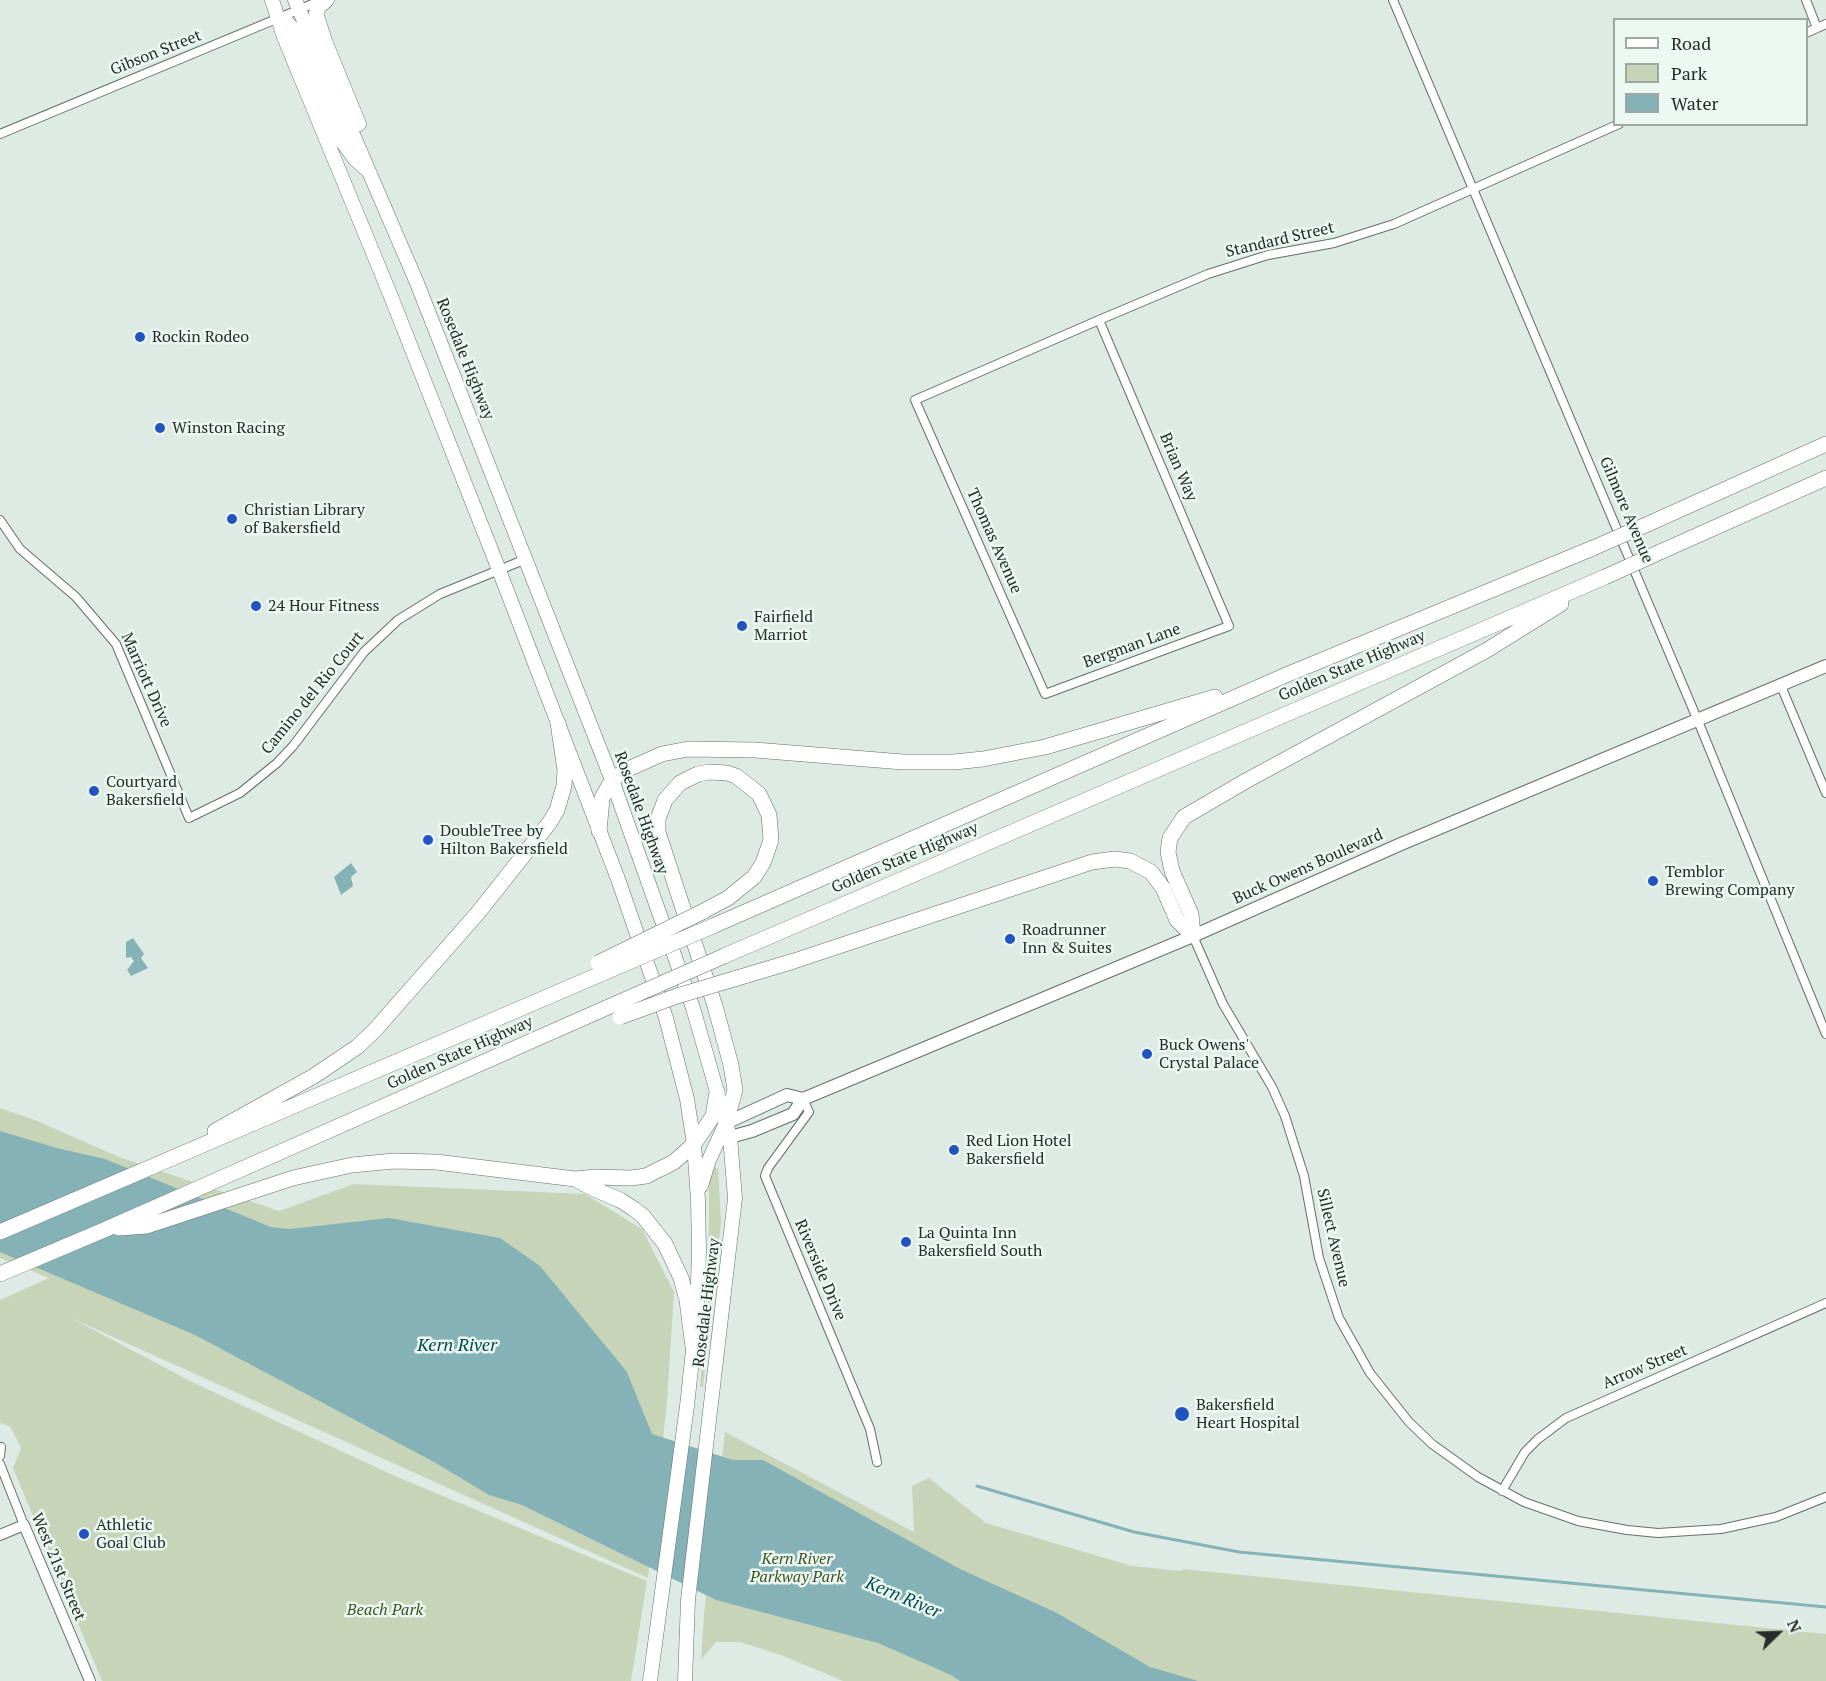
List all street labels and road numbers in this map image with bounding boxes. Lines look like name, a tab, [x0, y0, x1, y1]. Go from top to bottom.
street label: Gibson Street	[108, 26, 204, 80]
street label: Standard Street	[1224, 218, 1336, 262]
street label: Rosedale Highway	[432, 295, 498, 423]
street label: Brian Way	[1155, 430, 1201, 504]
street label: Gilmore Avenue	[1595, 454, 1657, 566]
street label: Thomas Avenue	[962, 485, 1026, 597]
street label: Bergman Lane	[1081, 620, 1183, 672]
street label: Golden State Highway	[1276, 626, 1428, 706]
street label: Camino del Rio Court	[258, 628, 368, 758]
street label: Marriott Drive	[117, 630, 175, 730]
street label: Rosedale Highway	[610, 749, 672, 877]
street label: Golden State Highway	[829, 818, 981, 898]
street label: Buck Owens Boulevard	[1230, 825, 1386, 909]
street label: Golden State Highway	[384, 1012, 536, 1094]
street label: Sillect Avenue	[1312, 1187, 1354, 1289]
street label: Riverside Drive	[790, 1217, 850, 1323]
street label: Rosedale Highway	[690, 1238, 724, 1368]
street label: Arrow Street	[1600, 1341, 1690, 1393]
street label: West 21st Street	[27, 1510, 89, 1624]

